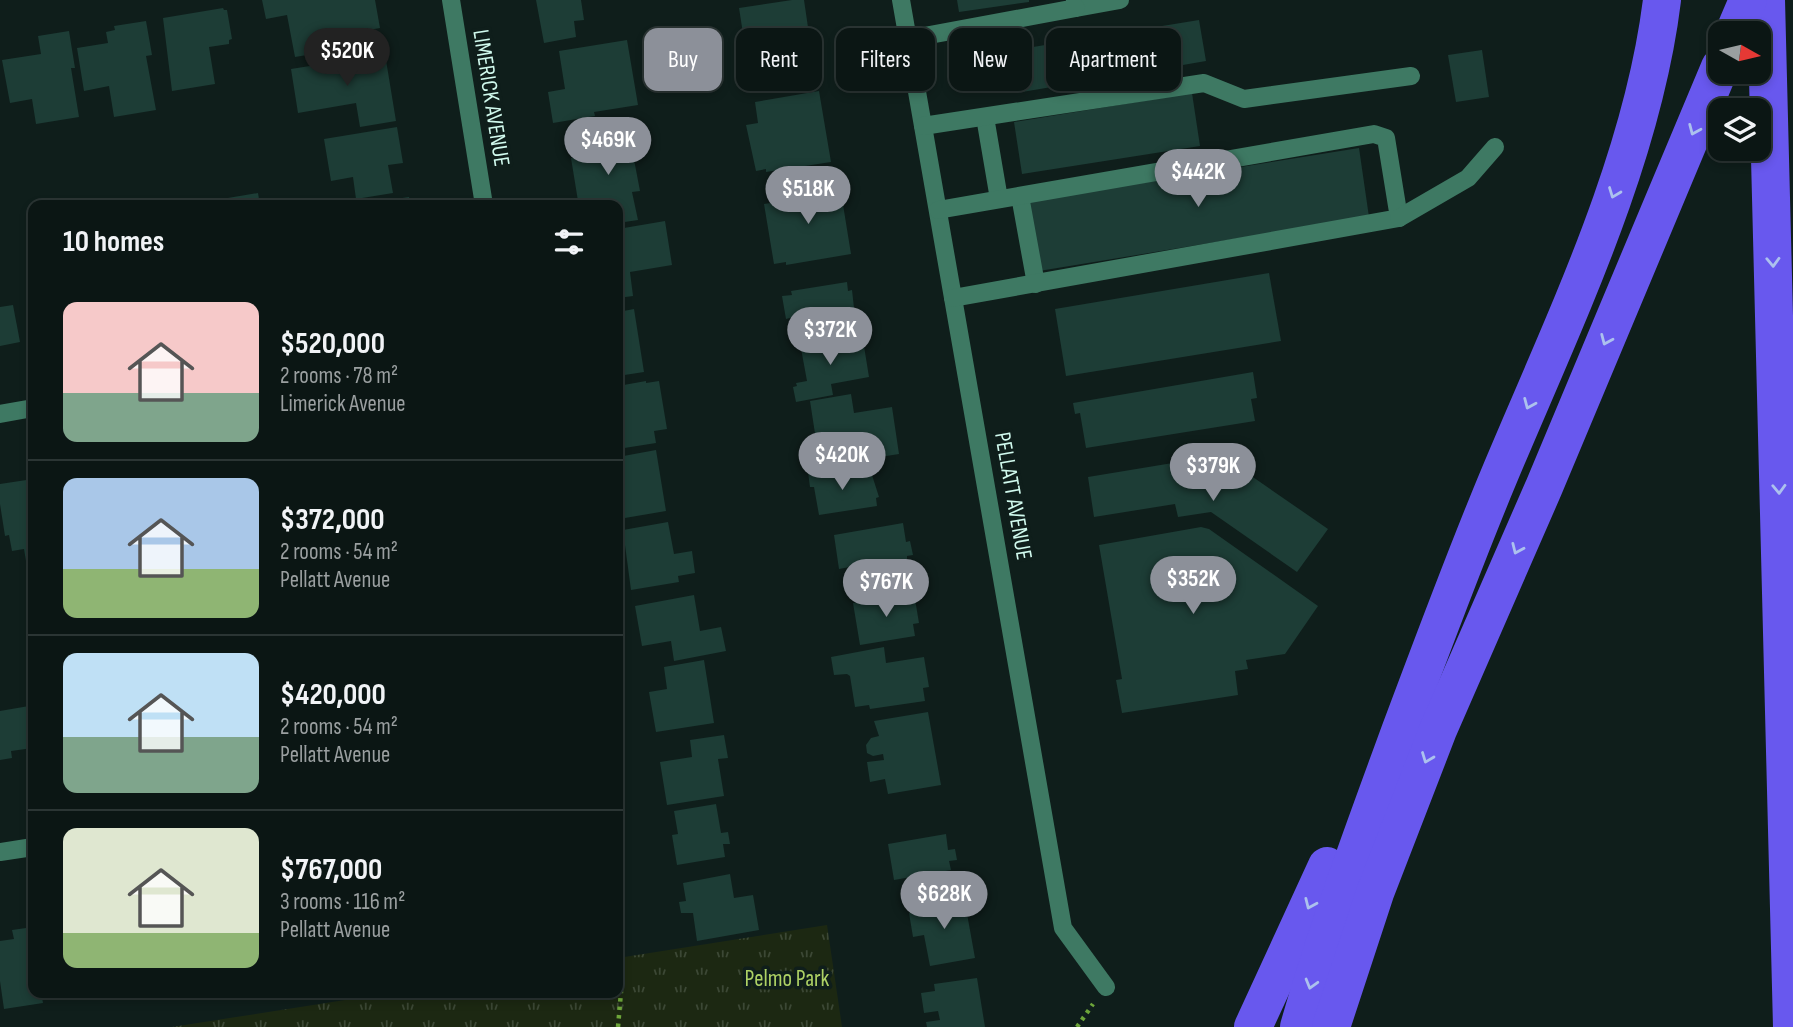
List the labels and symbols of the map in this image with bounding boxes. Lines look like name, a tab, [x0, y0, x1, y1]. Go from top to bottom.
north arrow	[1708, 21, 1771, 84]
street label: LIMERICK AVENUE	[466, 27, 516, 169]
pin: $520K	[298, 28, 396, 88]
pin: $469K	[559, 118, 657, 177]
one-way arrow	[1688, 123, 1702, 136]
pin: $442K	[1149, 150, 1247, 209]
pin: $518K	[759, 166, 857, 226]
one-way arrow	[1608, 187, 1622, 199]
one-way arrow	[1765, 256, 1780, 267]
pin: $372K	[781, 308, 879, 367]
one-way arrow	[1600, 333, 1614, 345]
one-way arrow	[1523, 397, 1537, 410]
street label: PELLATT AVENUE	[988, 430, 1038, 562]
pin: $420K	[793, 433, 891, 492]
pin: $379K	[1164, 444, 1262, 503]
one-way arrow	[1771, 484, 1787, 495]
one-way arrow	[1511, 542, 1525, 555]
pin: $352K	[1144, 556, 1242, 616]
pin: $767K	[837, 560, 935, 619]
one-way arrow	[1421, 752, 1435, 764]
pin: $628K	[895, 872, 993, 931]
one-way arrow	[1304, 897, 1318, 909]
park label: Pelmo Park	[745, 965, 830, 993]
one-way arrow	[1305, 977, 1320, 989]

